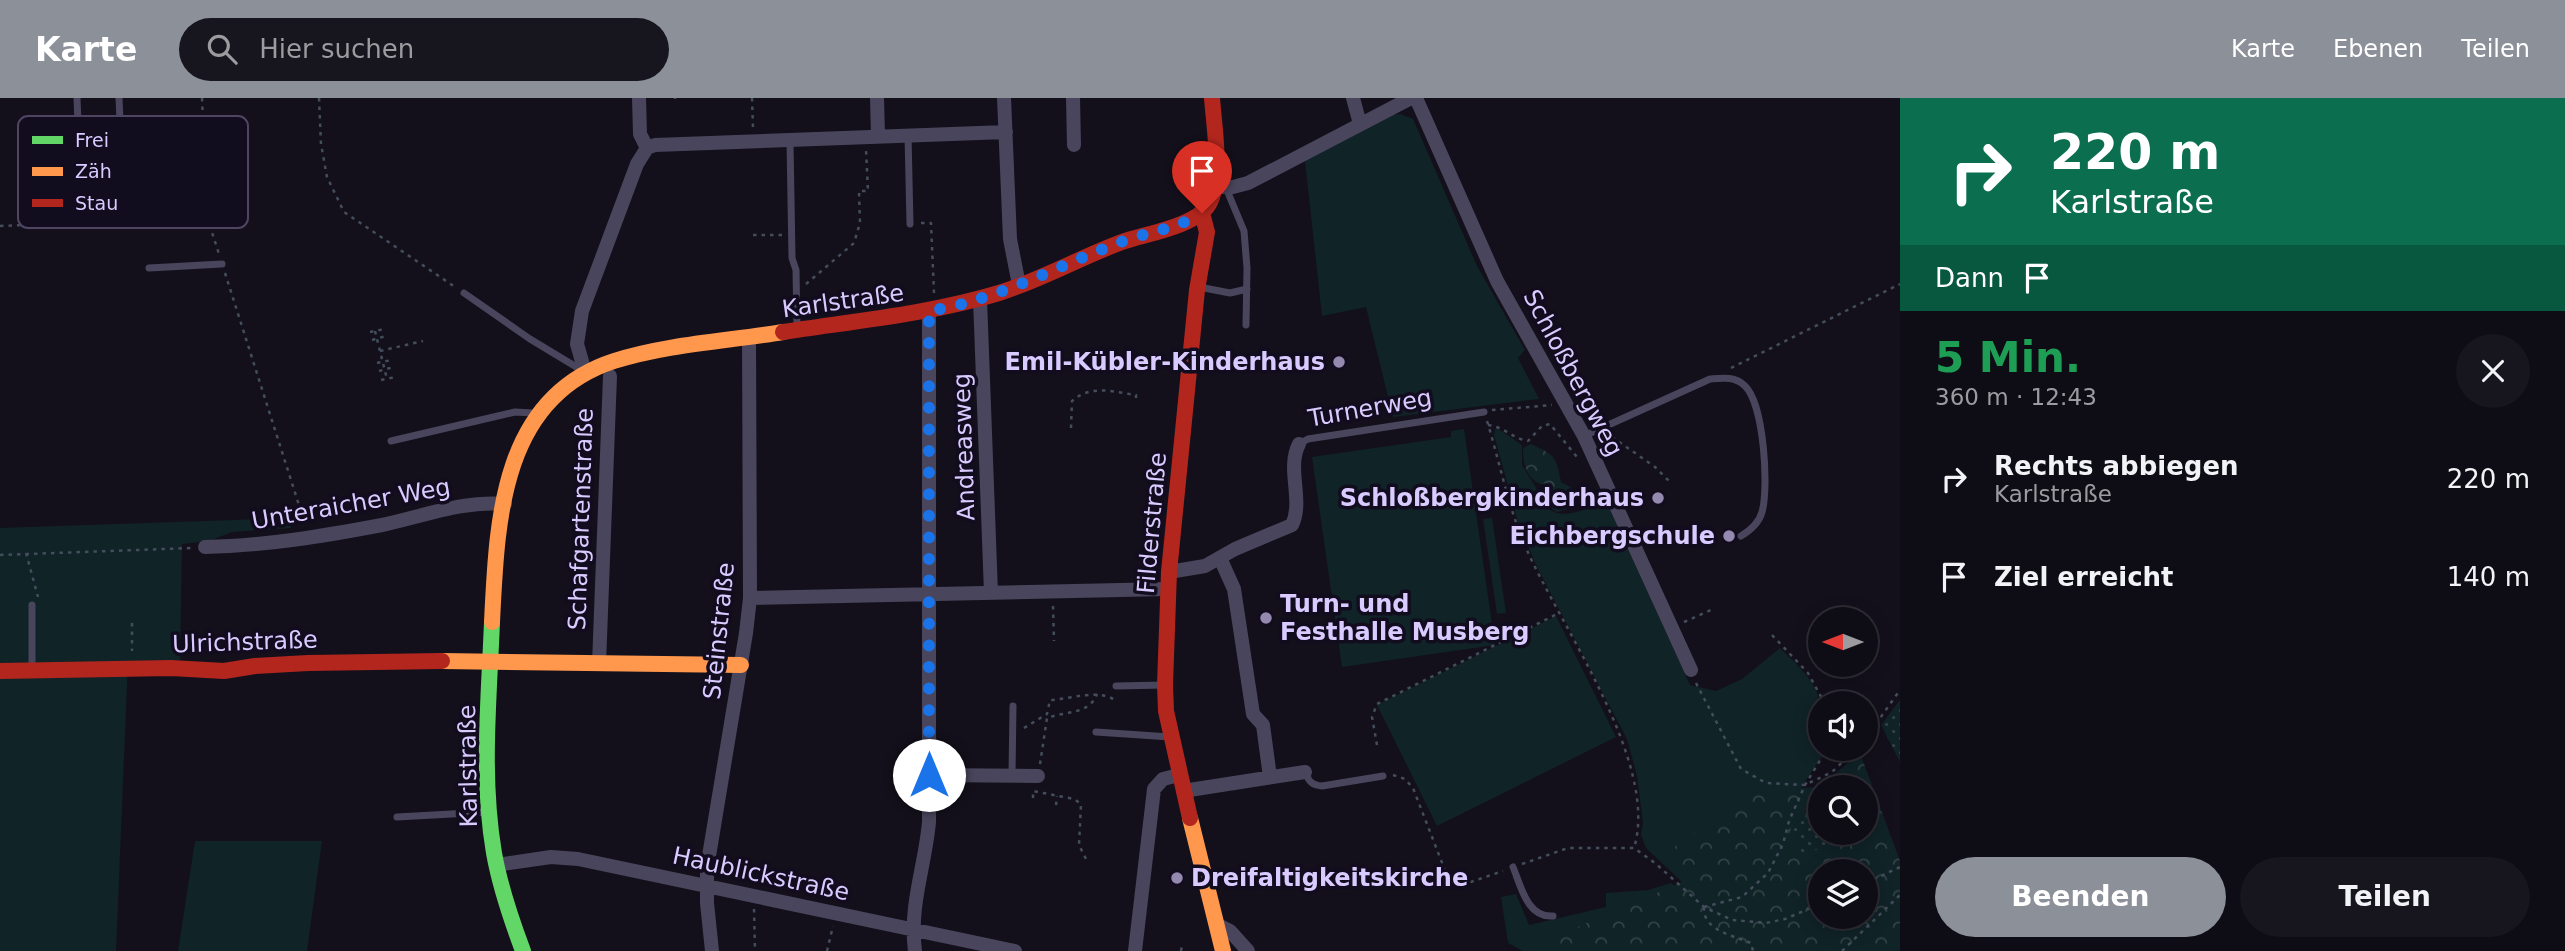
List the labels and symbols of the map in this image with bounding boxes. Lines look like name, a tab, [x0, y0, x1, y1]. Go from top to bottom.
legend	[18, 116, 248, 228]
text: Frei	[75, 129, 109, 151]
pin	[1172, 141, 1232, 213]
text: Zäh	[75, 160, 112, 182]
text: Stau	[75, 192, 118, 214]
street label: Karlstraße	[780, 279, 906, 323]
street label: Schloßbergweg	[1517, 285, 1629, 461]
place label: Emil-Kübler-Kinderhaus	[1005, 348, 1325, 376]
marker: Emil-Kübler-Kinderhaus	[1331, 354, 1347, 370]
street label: Andreasweg	[947, 373, 981, 521]
street label: Turnerweg	[1305, 383, 1434, 433]
street label: Schafgartenstraße	[563, 407, 599, 631]
street label: Filderstraße	[1132, 451, 1172, 595]
street label: Unteraicher Weg	[250, 473, 452, 535]
place label: Schloßbergkinderhaus	[1340, 484, 1644, 512]
marker: Schloßbergkinderhaus	[1650, 490, 1666, 506]
place label: Eichbergschule	[1509, 522, 1715, 550]
marker: Eichbergschule	[1721, 528, 1737, 544]
street label: Steinstraße	[698, 561, 740, 701]
place label: Turn- und Festhalle Musberg	[1280, 590, 1530, 646]
north arrow	[1808, 607, 1878, 677]
marker: Turn- und Festhalle Musberg	[1258, 610, 1274, 626]
street label: Ulrichstraße	[172, 625, 318, 659]
street label: Karlstraße	[453, 704, 483, 828]
position arrow	[892, 738, 966, 812]
street label: Haublickstraße	[670, 842, 852, 906]
place label: Dreifaltigkeitskirche	[1191, 864, 1468, 892]
marker: Dreifaltigkeitskirche	[1169, 870, 1185, 886]

